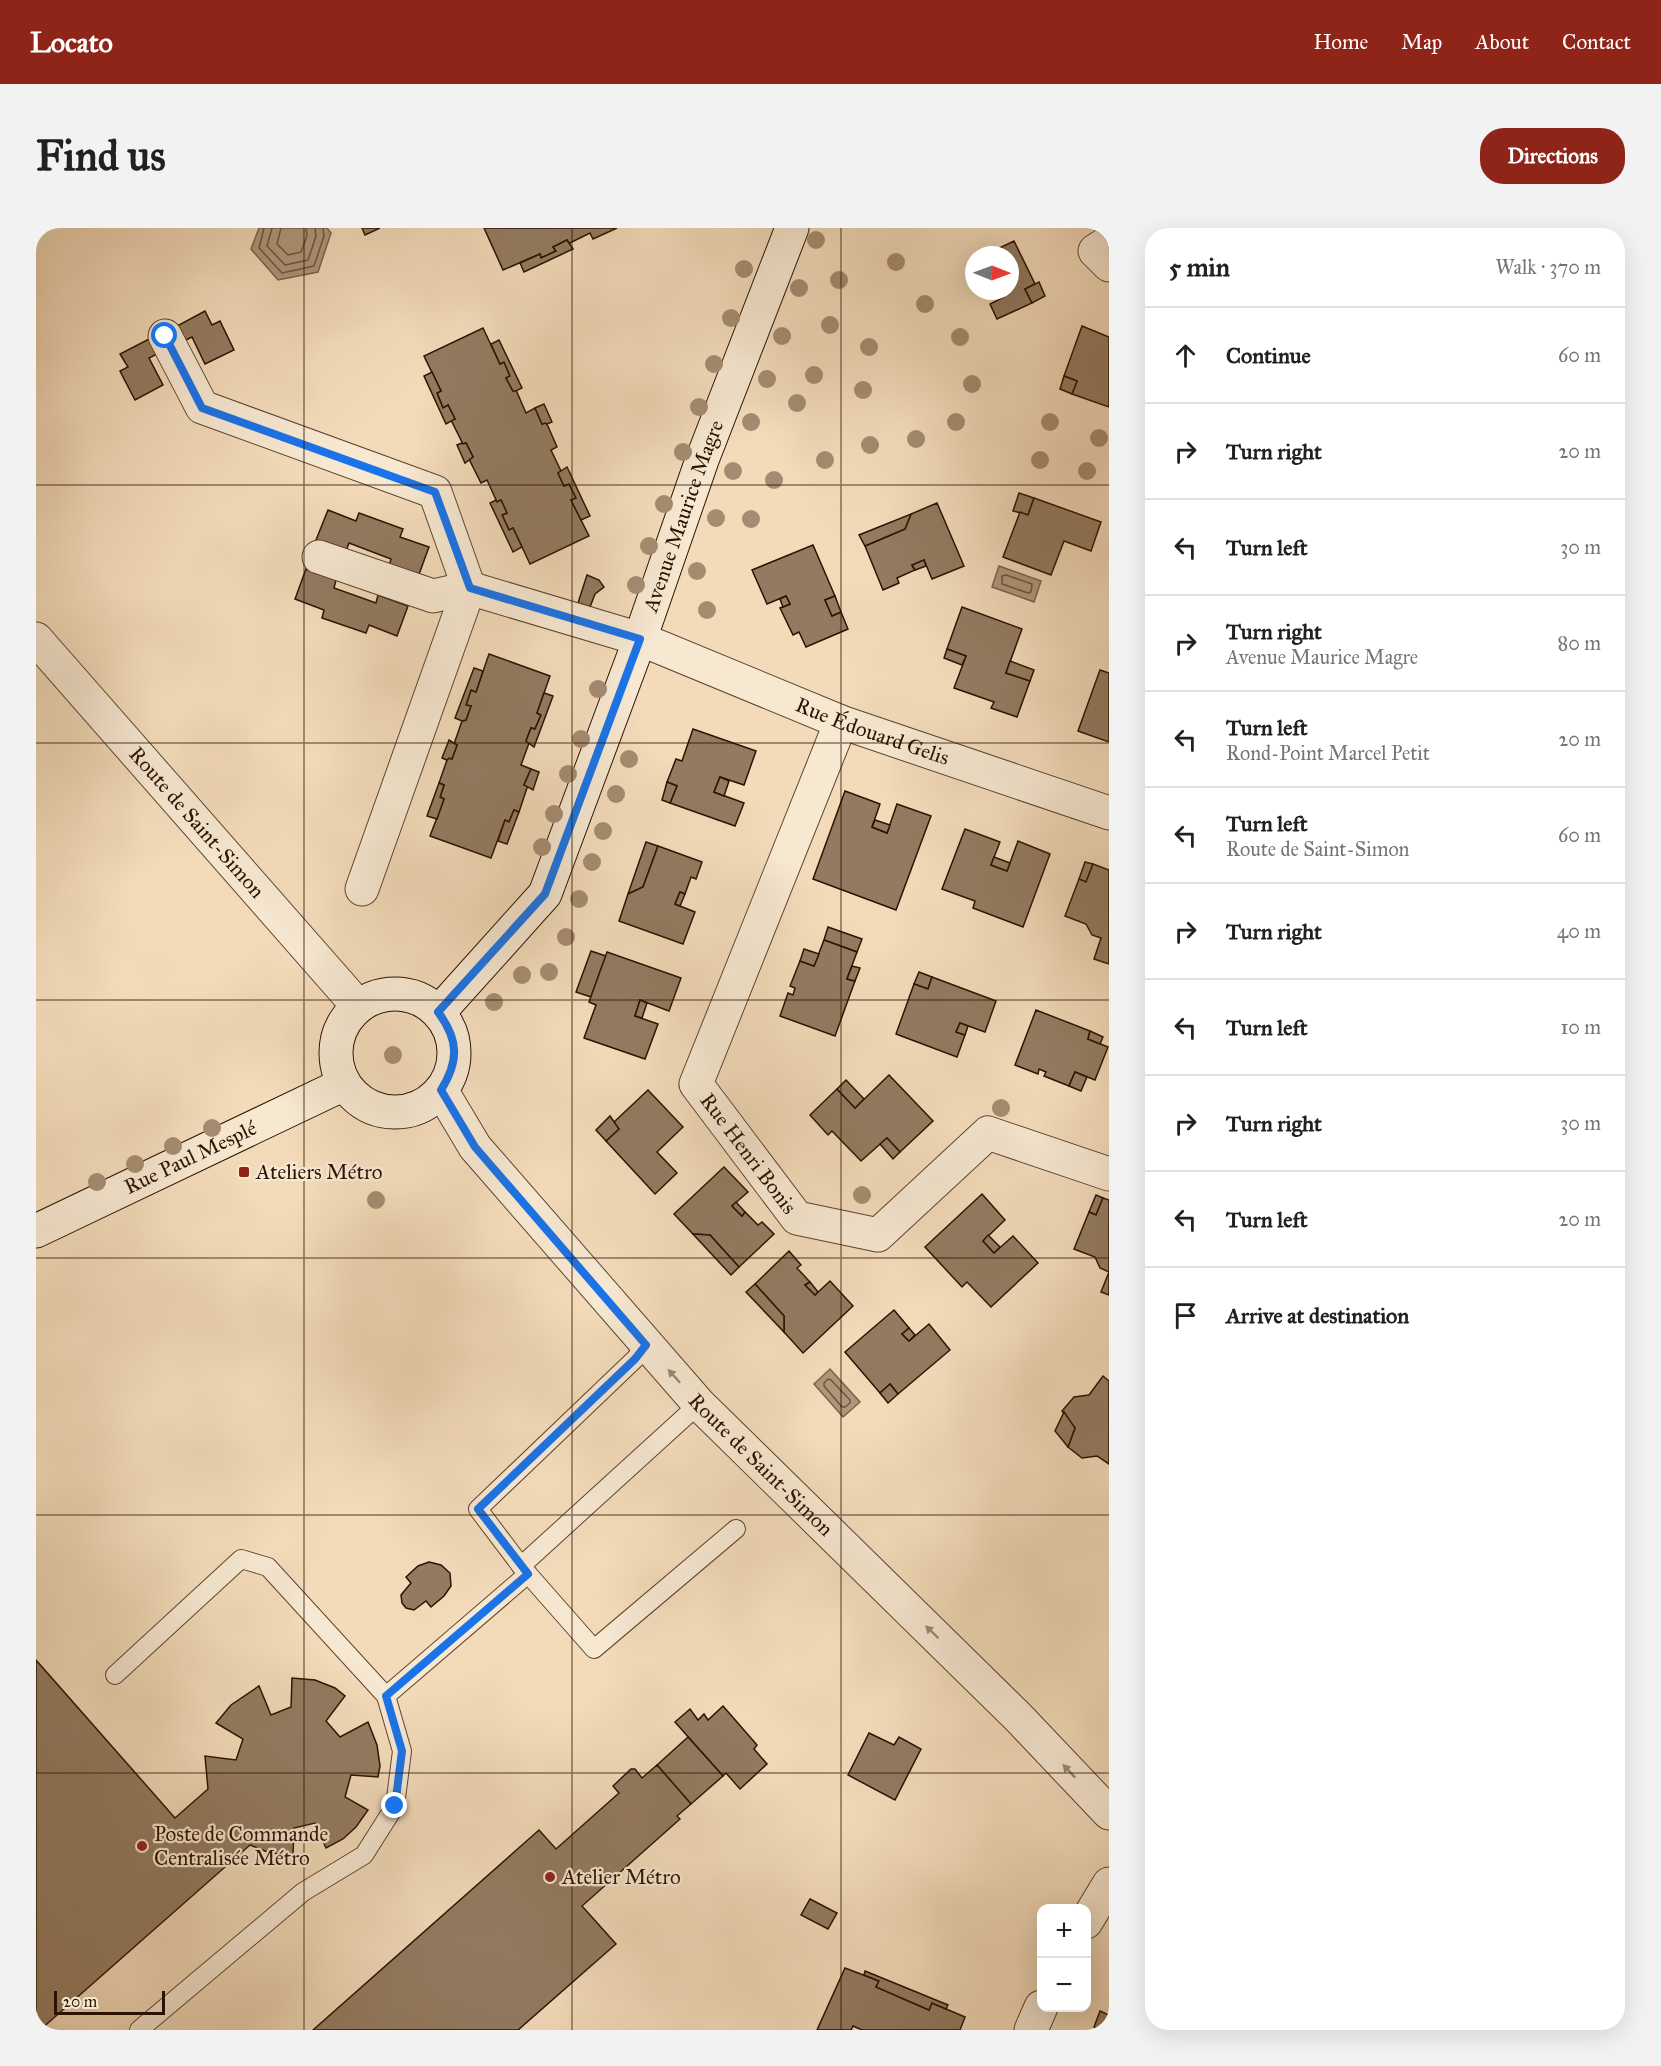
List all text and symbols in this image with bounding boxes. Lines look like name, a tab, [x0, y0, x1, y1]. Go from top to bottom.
text: Locato	[30, 25, 113, 60]
text: Home	[1313, 29, 1368, 55]
text: Map	[1401, 29, 1442, 55]
text: About	[1475, 29, 1529, 55]
text: Contact	[1562, 29, 1631, 55]
button: Directions	[1480, 128, 1625, 184]
text: Find us	[36, 130, 166, 182]
north arrow	[965, 246, 1019, 300]
text: 5 min	[1169, 251, 1230, 283]
text: Walk · 370 m	[1495, 255, 1601, 279]
route start	[151, 322, 177, 348]
icon: ahead	[1169, 339, 1202, 372]
text: Continue	[1226, 342, 1311, 369]
text: 60 m	[1558, 343, 1601, 367]
street label: Avenue Maurice Magre	[637, 416, 729, 616]
icon: right	[1169, 435, 1202, 468]
text: Turn right	[1226, 438, 1322, 465]
text: 20 m	[1558, 439, 1601, 463]
icon: left	[1169, 531, 1202, 564]
text: Turn left	[1226, 534, 1308, 561]
text: 30 m	[1560, 535, 1601, 559]
text: Turn right	[1226, 618, 1322, 645]
icon: right	[1169, 627, 1202, 660]
text: 80 m	[1558, 631, 1601, 655]
text: Avenue Maurice Magre	[1226, 645, 1418, 669]
street label: Rue Édouard Gelis	[792, 692, 953, 771]
text: Turn left	[1226, 714, 1308, 741]
icon: left	[1169, 723, 1202, 756]
text: 20 m	[1558, 727, 1601, 751]
street label: Route de Saint-Simon	[124, 741, 270, 903]
text: Rond-Point Marcel Petit	[1226, 741, 1430, 765]
text: Turn left	[1226, 810, 1308, 837]
icon: left	[1169, 819, 1202, 852]
text: 60 m	[1558, 823, 1601, 847]
text: Route de Saint-Simon	[1226, 837, 1409, 861]
icon: right	[1169, 915, 1202, 948]
text: Turn right	[1226, 918, 1322, 945]
text: 40 m	[1557, 919, 1601, 943]
icon: left	[1169, 1011, 1202, 1044]
text: Turn left	[1226, 1014, 1308, 1041]
text: 10 m	[1560, 1015, 1601, 1039]
street label: Rue Henri Bonis	[694, 1088, 802, 1219]
icon: right	[1169, 1107, 1202, 1140]
text: Turn right	[1226, 1110, 1322, 1137]
text: 30 m	[1560, 1111, 1601, 1135]
street label: Rue Paul Mesplé	[120, 1115, 261, 1200]
place label: Ateliers Métro	[255, 1159, 383, 1185]
marker: Ateliers Métro	[237, 1165, 251, 1179]
icon: left	[1169, 1203, 1202, 1236]
text: Turn left	[1226, 1206, 1308, 1233]
text: 20 m	[1558, 1207, 1601, 1231]
icon: arrive	[1169, 1299, 1202, 1332]
text: Arrive at destination	[1226, 1302, 1409, 1329]
one-way arrow	[668, 1369, 681, 1384]
street label: Route de Saint-Simon	[683, 1388, 839, 1542]
one-way arrow	[924, 1625, 939, 1639]
one-way arrow	[1062, 1763, 1076, 1778]
route end	[381, 1792, 407, 1818]
place label: Poste de Commande Centralisée Métro	[154, 1821, 328, 1871]
marker: Poste de Commande Centralisée Métro	[135, 1839, 149, 1853]
place label: Atelier Métro	[561, 1864, 681, 1890]
marker: Atelier Métro	[543, 1870, 557, 1884]
map controls	[1037, 1904, 1091, 2012]
button: +	[1037, 1904, 1091, 1958]
button: −	[1037, 1958, 1091, 2012]
scale bar	[54, 1988, 165, 2016]
text: 20 m	[63, 1992, 97, 2011]

